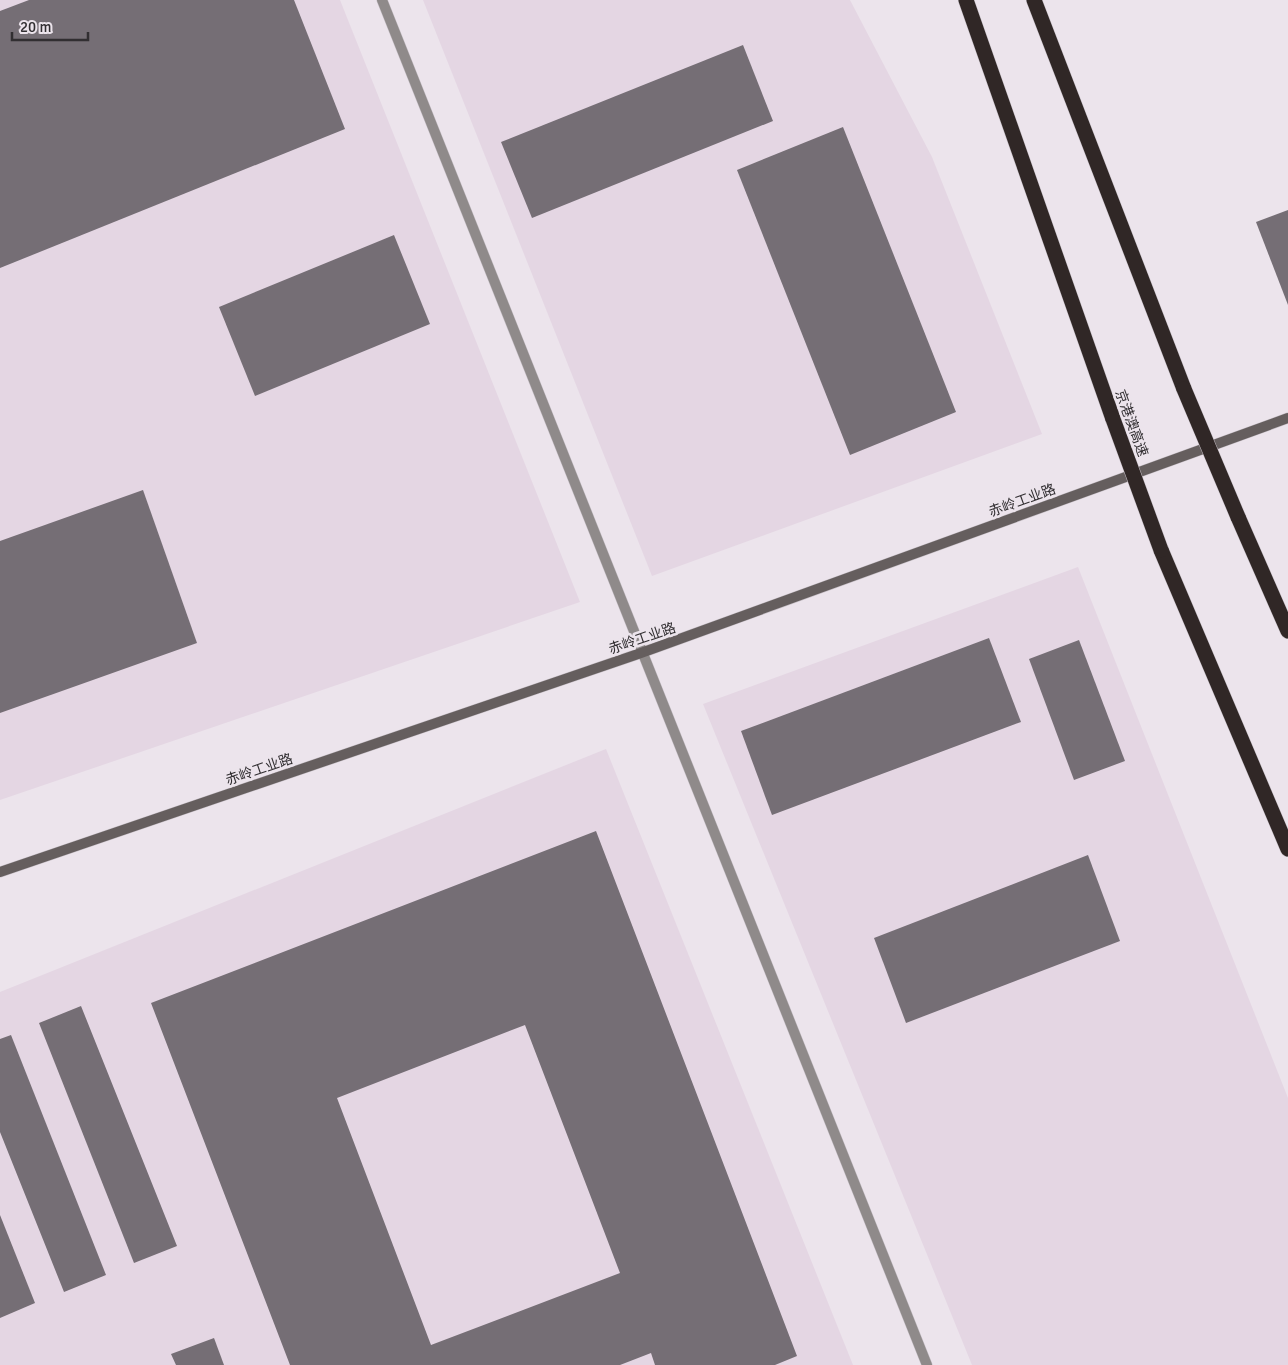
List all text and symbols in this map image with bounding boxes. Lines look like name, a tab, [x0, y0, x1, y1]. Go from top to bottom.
scale bar	[12, 10, 89, 42]
text: 20 m	[20, 18, 51, 36]
street label: 京港澳高速	[1112, 387, 1151, 459]
street label: 赤岭工业路	[986, 481, 1058, 520]
street label: 赤岭工业路	[606, 619, 678, 658]
street label: 赤岭工业路	[223, 750, 295, 789]

